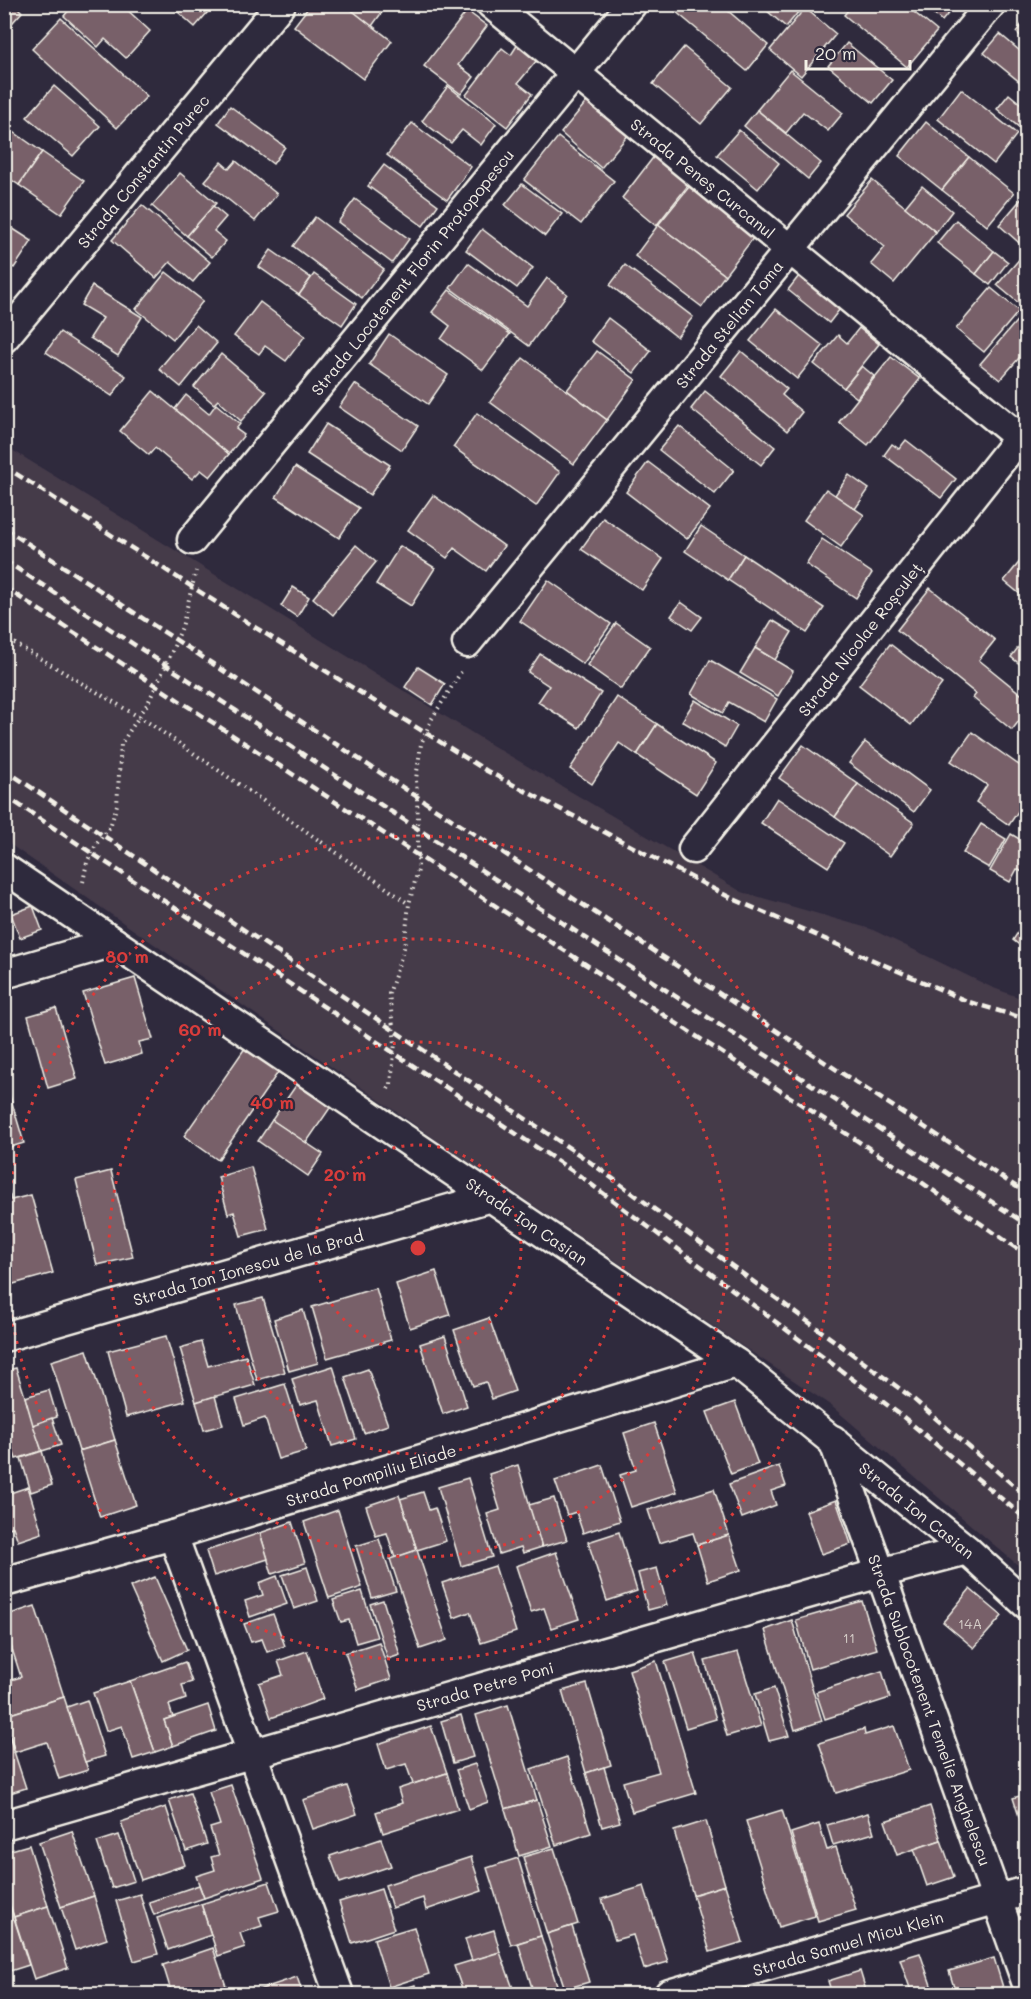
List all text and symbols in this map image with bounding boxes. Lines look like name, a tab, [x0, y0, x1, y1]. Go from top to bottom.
scale bar	[806, 33, 910, 71]
text: 20 m	[815, 41, 856, 65]
street label: Strada Constantin Purec	[72, 90, 214, 252]
street label: Strada Peneș Curcanul	[626, 113, 779, 244]
street label: Strada Locotenent Florin Protopopescu	[306, 145, 518, 399]
street label: Strada Stelian Toma	[671, 256, 787, 392]
street label: Strada Nicolae Roșculeț	[793, 557, 928, 721]
text: 80 m	[105, 944, 149, 968]
text: 60 m	[178, 1017, 222, 1041]
text: 40 m	[250, 1090, 294, 1114]
text: 20 m	[324, 1162, 366, 1186]
street label: Strada Ion Casian	[462, 1172, 592, 1270]
street label: Strada Ion Ionescu de la Brad	[131, 1224, 365, 1310]
centre of rings	[408, 1238, 428, 1258]
street label: Strada Pompiliu Eliade	[283, 1439, 459, 1511]
street label: Strada Ion Casian	[855, 1457, 979, 1563]
street label: Strada Sublocotenent Temelie Anghelescu	[864, 1551, 996, 1869]
house number: 14A	[958, 1614, 982, 1633]
house number: 11	[843, 1628, 855, 1647]
street label: Strada Petre Poni	[414, 1656, 556, 1716]
street label: Strada Samuel Micu Klein	[750, 1906, 946, 1980]

